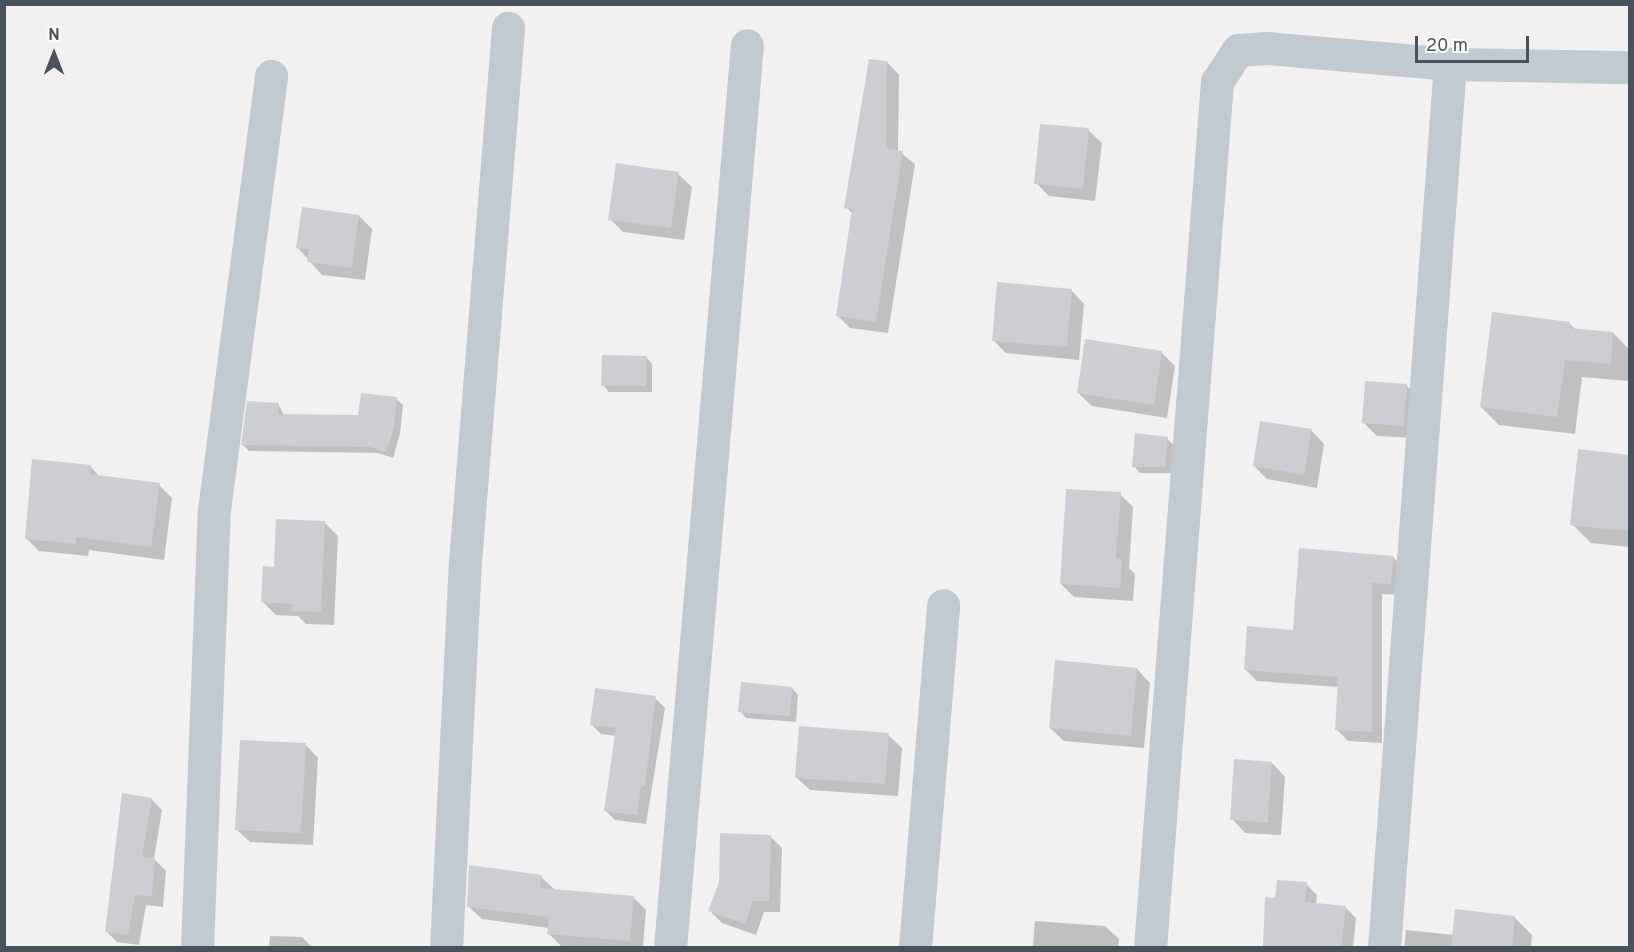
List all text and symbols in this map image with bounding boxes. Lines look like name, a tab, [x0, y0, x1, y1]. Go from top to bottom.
north arrow	[24, 24, 84, 84]
scale bar	[1418, 24, 1532, 62]
text: N	[48, 26, 60, 46]
text: 20 m	[1426, 35, 1468, 58]

